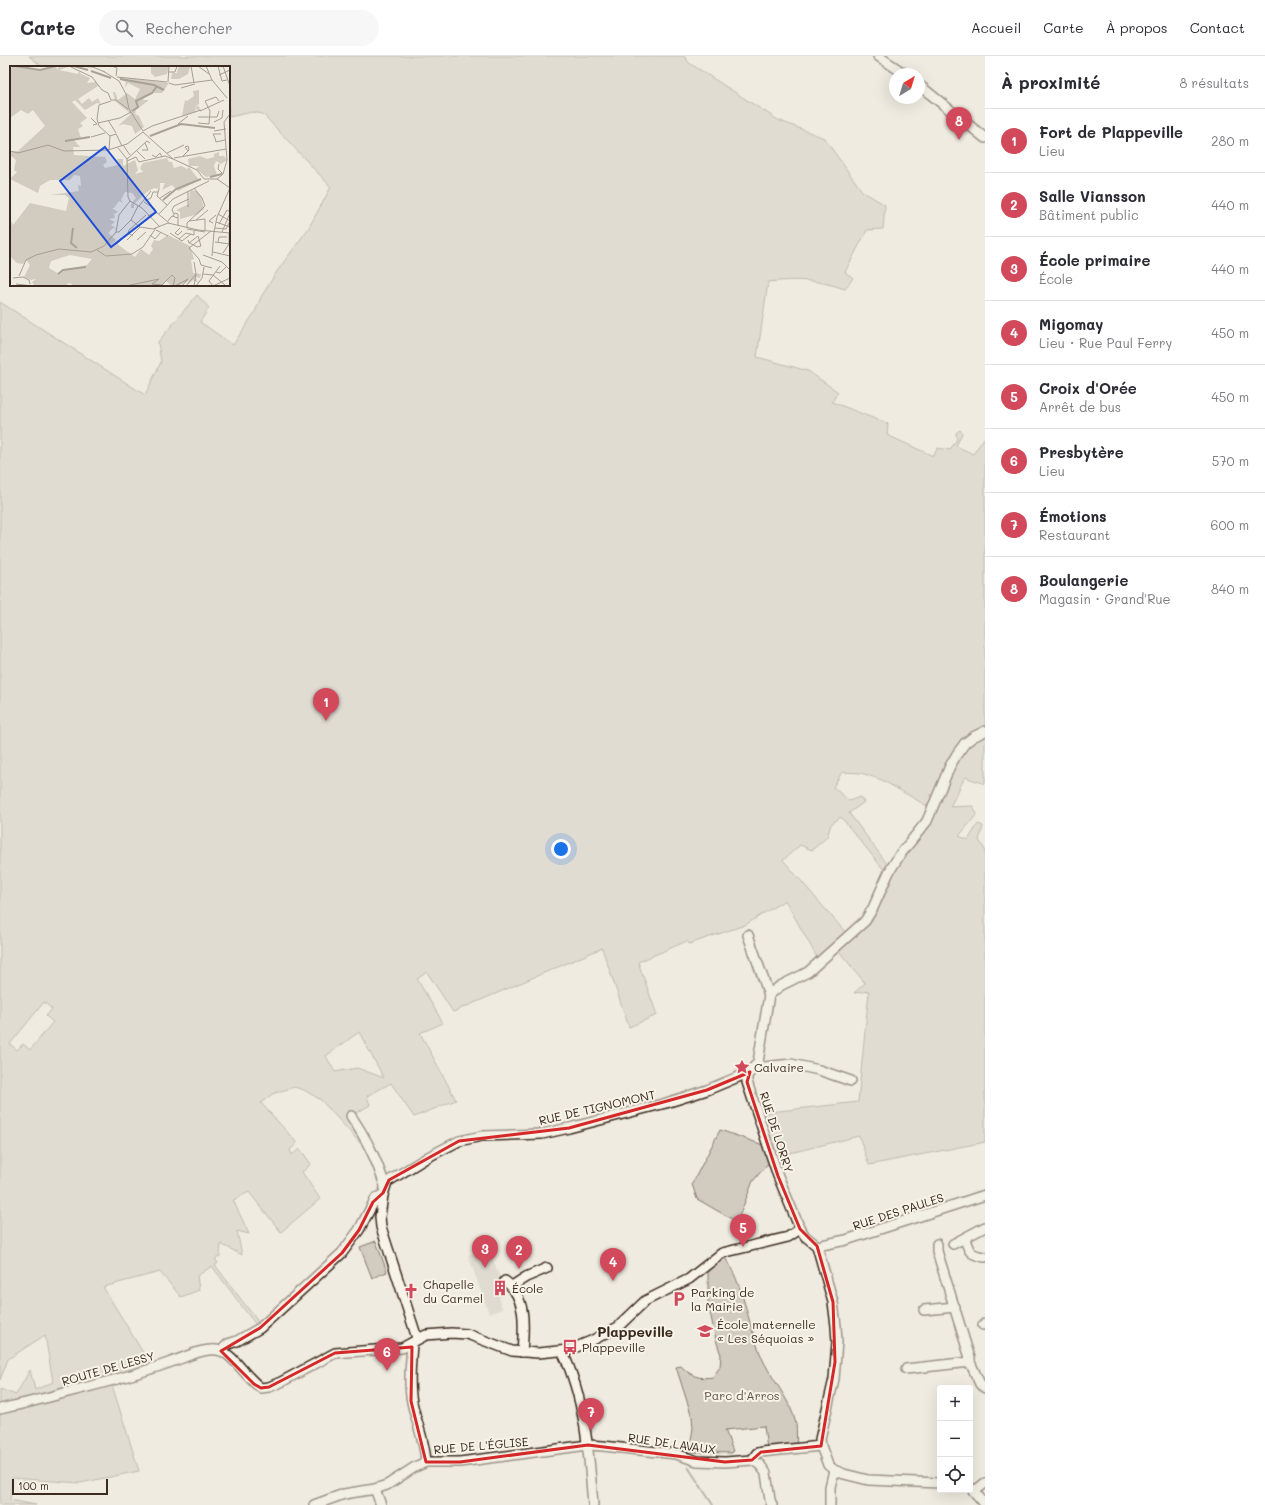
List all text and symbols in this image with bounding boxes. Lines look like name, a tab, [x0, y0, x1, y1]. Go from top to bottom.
search box	[99, 10, 379, 46]
text: Carte	[20, 15, 75, 40]
icon: search	[113, 17, 135, 39]
text: Rechercher	[145, 18, 233, 38]
text: Accueil	[971, 18, 1021, 37]
text: Carte	[1043, 18, 1084, 37]
text: À propos	[1106, 18, 1168, 37]
text: Contact	[1190, 18, 1245, 37]
inset map	[10, 66, 230, 286]
north arrow	[889, 68, 925, 104]
text: À proximité	[1001, 71, 1100, 93]
text: 8 résultats	[1180, 74, 1249, 91]
pin: 8	[946, 107, 972, 140]
text: Fort de Plappeville	[1039, 122, 1183, 142]
text: 1	[1011, 132, 1017, 149]
text: 280 m	[1211, 132, 1249, 149]
text: Lieu	[1039, 142, 1065, 159]
text: Salle Viansson	[1039, 186, 1146, 206]
text: 2	[1010, 196, 1018, 213]
text: 440 m	[1211, 196, 1249, 213]
text: Bâtiment public	[1039, 206, 1139, 223]
text: École primaire	[1039, 250, 1150, 270]
text: 3	[1010, 260, 1018, 277]
text: 440 m	[1211, 260, 1249, 277]
text: École	[1039, 270, 1073, 287]
text: Migomay	[1039, 314, 1104, 334]
text: 4	[1010, 324, 1018, 341]
text: 450 m	[1211, 324, 1249, 341]
text: Lieu · Rue Paul Ferry	[1039, 334, 1172, 351]
text: Croix d'Orée	[1039, 378, 1137, 398]
text: 5	[1010, 388, 1018, 405]
text: 450 m	[1211, 388, 1249, 405]
text: Arrêt de bus	[1039, 398, 1121, 415]
text: Presbytère	[1039, 442, 1124, 462]
text: 6	[1010, 452, 1018, 469]
text: 570 m	[1212, 452, 1249, 469]
text: Lieu	[1039, 462, 1065, 479]
text: Émotions	[1039, 506, 1107, 526]
text: 7	[1010, 516, 1018, 533]
text: 600 m	[1211, 516, 1249, 533]
text: Restaurant	[1039, 526, 1110, 543]
text: Boulangerie	[1039, 570, 1128, 590]
text: 8	[1010, 580, 1018, 597]
text: 840 m	[1211, 580, 1249, 597]
text: Magasin · Grand'Rue	[1039, 590, 1171, 607]
pin: 1	[313, 688, 339, 721]
your location	[551, 839, 571, 859]
place icon: Calvaire	[733, 1058, 751, 1076]
place label: Calvaire	[754, 1059, 804, 1075]
street label: RUE DE TIGNOMONT	[537, 1086, 657, 1128]
street label: RUE DE LORRY	[756, 1089, 798, 1175]
street label: RUE DES PAULES	[850, 1189, 946, 1233]
pin: 5	[730, 1214, 756, 1247]
pin: 3	[472, 1235, 498, 1268]
pin: 2	[506, 1236, 532, 1269]
pin: 4	[600, 1248, 626, 1281]
place label: Chapelle du Carmel	[423, 1276, 483, 1306]
building icon: École	[491, 1279, 509, 1297]
place label: École	[512, 1280, 544, 1296]
church icon: Chapelle du Carmel	[402, 1282, 420, 1300]
place label: Parking de la Mairie	[691, 1284, 754, 1314]
parking icon: Parking de la Mairie	[670, 1290, 688, 1308]
place label: École maternelle « Les Séquoias »	[717, 1316, 816, 1346]
district label: Plappeville	[597, 1322, 673, 1341]
school or university icon: École maternelle « Les Séquoias »	[696, 1322, 714, 1340]
pin: 6	[374, 1338, 400, 1371]
bus stop icon: Plappeville	[561, 1338, 579, 1356]
place label: Plappeville	[582, 1339, 646, 1355]
street label: ROUTE DE LESSY	[60, 1347, 157, 1389]
map controls	[937, 1385, 973, 1493]
button: +	[937, 1385, 973, 1421]
park label: Parc d'Arros	[704, 1387, 780, 1403]
pin: 7	[578, 1398, 604, 1431]
button: −	[937, 1421, 973, 1457]
street label: RUE DE LAVAUX	[627, 1429, 717, 1457]
street label: RUE DE L'ÉGLISE	[433, 1433, 529, 1457]
button: locate	[937, 1457, 973, 1493]
scale bar	[12, 1477, 108, 1496]
text: 100 m	[18, 1478, 49, 1493]

